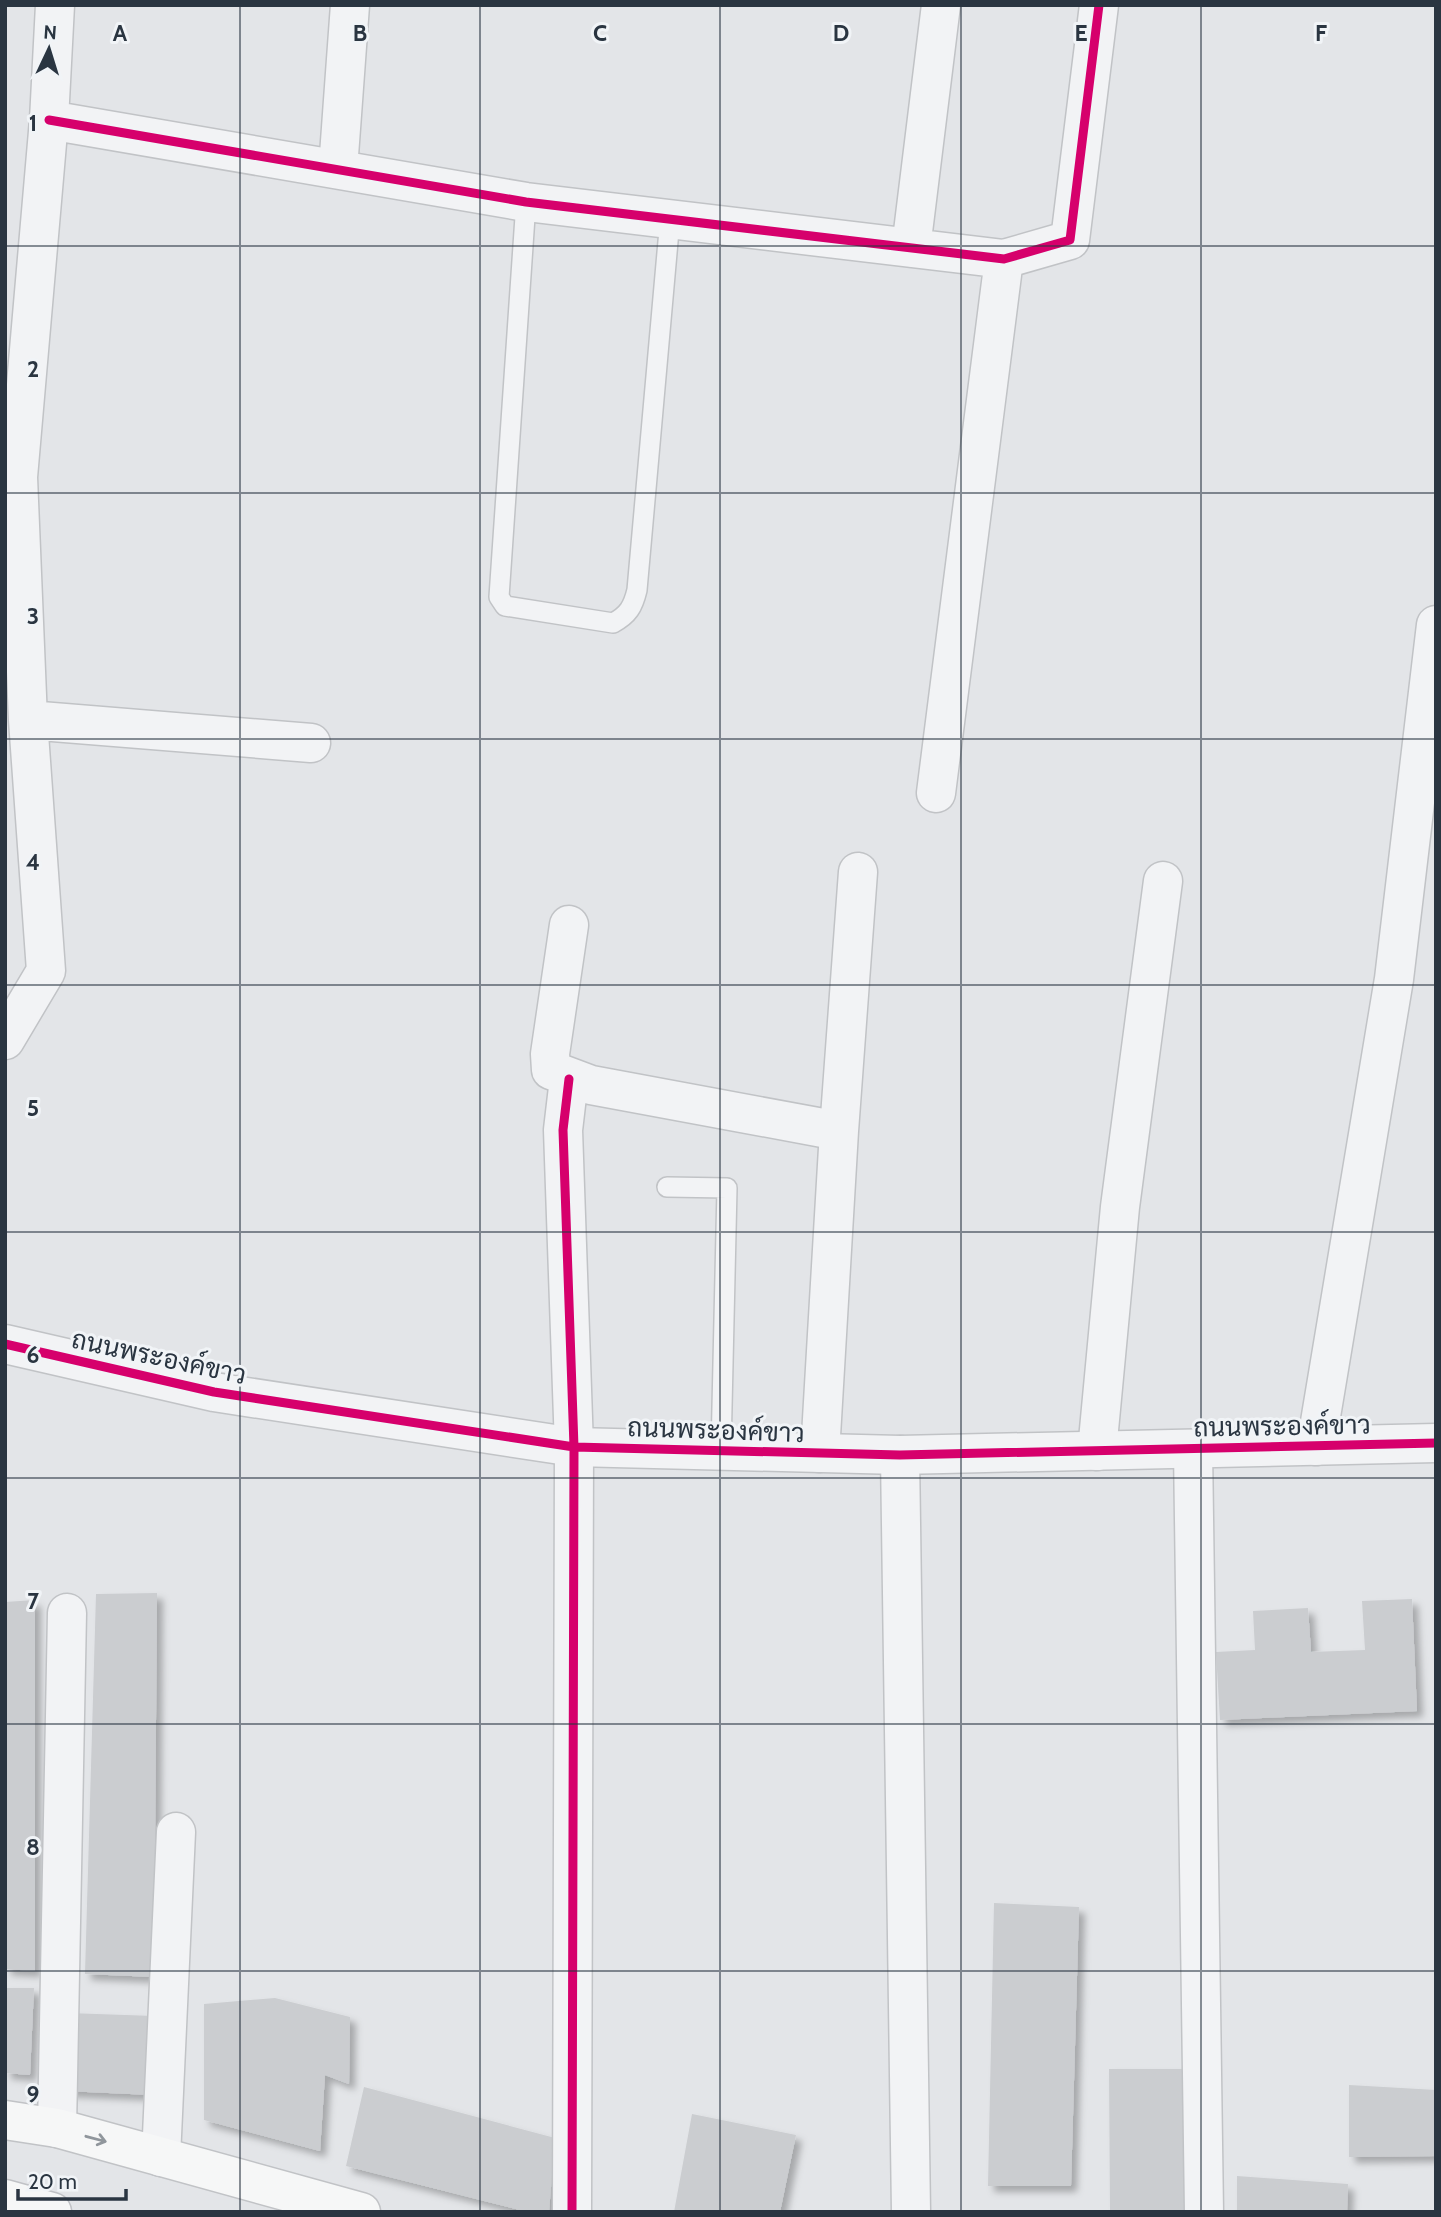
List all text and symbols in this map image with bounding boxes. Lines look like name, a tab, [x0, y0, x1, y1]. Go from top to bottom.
north arrow	[14, 14, 84, 84]
text: A	[113, 19, 128, 47]
text: B	[353, 19, 367, 47]
text: C	[593, 19, 607, 47]
text: D	[833, 19, 849, 47]
text: E	[1074, 19, 1088, 47]
text: F	[1315, 19, 1327, 47]
text: N	[43, 21, 58, 44]
text: 1	[29, 109, 37, 137]
text: 2	[27, 355, 39, 383]
text: 3	[27, 602, 39, 630]
text: 4	[26, 848, 40, 876]
text: 5	[27, 1094, 39, 1122]
street label: ถนนพระองค์ขาว	[69, 1322, 249, 1391]
text: 6	[27, 1341, 39, 1369]
street label: ถนนพระองค์ขาว	[1193, 1407, 1371, 1444]
street label: ถนนพระองค์ขาว	[627, 1410, 805, 1449]
text: 7	[27, 1587, 39, 1615]
text: 8	[26, 1833, 40, 1861]
text: 9	[27, 2080, 39, 2108]
one-way arrow	[84, 2133, 107, 2146]
scale bar	[18, 2158, 126, 2202]
text: 20 m	[28, 2169, 77, 2194]

